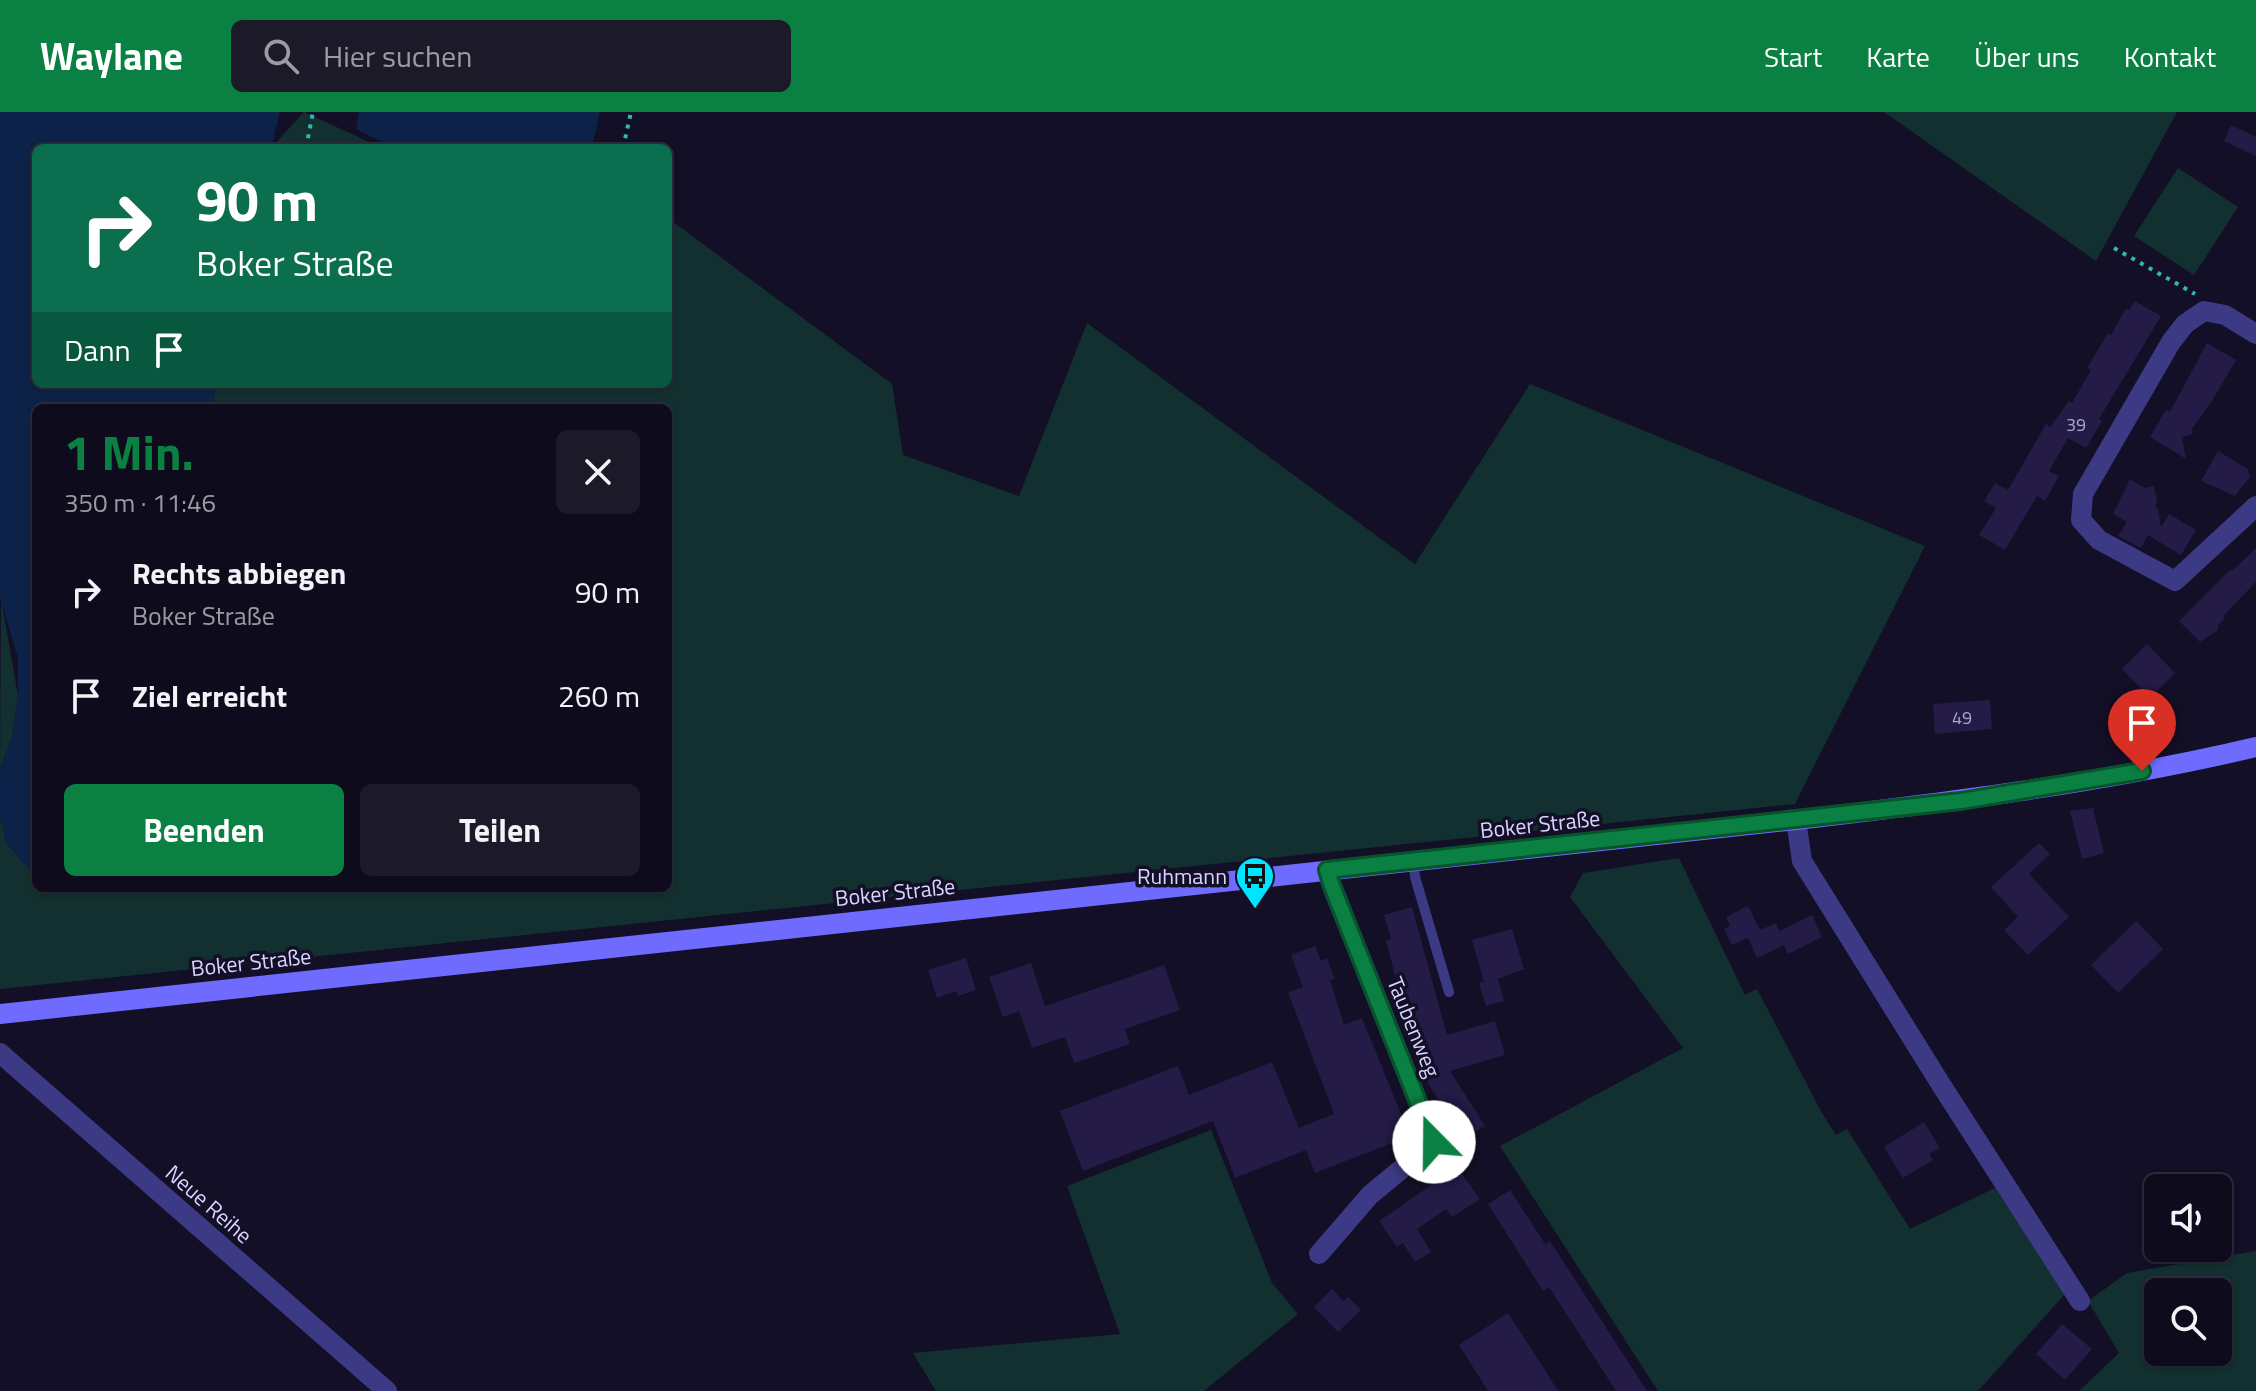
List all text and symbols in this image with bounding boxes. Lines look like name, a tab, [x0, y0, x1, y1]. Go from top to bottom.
search box	[231, 20, 791, 92]
text: Waylane	[40, 27, 183, 85]
text: Hier suchen	[323, 33, 472, 79]
icon: search	[259, 34, 303, 78]
text: Start	[1764, 35, 1822, 78]
text: Karte	[1866, 35, 1930, 78]
text: Über uns	[1974, 35, 2080, 78]
text: Kontakt	[2124, 35, 2216, 78]
text: 90 m	[196, 158, 318, 243]
icon: right	[64, 176, 168, 280]
text: Boker Straße	[196, 235, 394, 290]
text: Dann	[64, 327, 131, 373]
icon: arrive	[147, 328, 191, 372]
house number: 39	[2066, 411, 2086, 438]
text: 1 Min.	[64, 416, 194, 489]
button: close	[556, 430, 640, 514]
text: 350 m · 11:46	[64, 483, 216, 522]
text: Rechts abbiegen	[132, 550, 346, 596]
text: 90 m	[575, 569, 640, 615]
icon: right	[64, 570, 108, 614]
text: Boker Straße	[132, 596, 275, 635]
text: Ziel erreicht	[132, 673, 287, 719]
text: 260 m	[558, 673, 640, 719]
icon: arrive	[64, 674, 108, 718]
pin	[2108, 689, 2176, 771]
icon: arrive	[2120, 701, 2164, 745]
house number: 49	[1952, 704, 1972, 731]
button: Beenden	[64, 784, 344, 876]
button: Teilen	[360, 784, 640, 876]
street label: Boker Straße	[1478, 801, 1602, 847]
bus stop icon: Ruhmann	[1234, 855, 1276, 910]
place label: Ruhmann	[1137, 859, 1227, 893]
street label: Boker Straße	[833, 869, 957, 915]
street label: Boker Straße	[189, 939, 313, 985]
street label: Taubenweg	[1378, 972, 1450, 1082]
position arrow	[1392, 1100, 1476, 1184]
street label: Neue Reihe	[158, 1156, 260, 1252]
map controls	[2144, 1174, 2232, 1366]
button: sound	[2144, 1174, 2232, 1262]
button: search	[2144, 1278, 2232, 1366]

